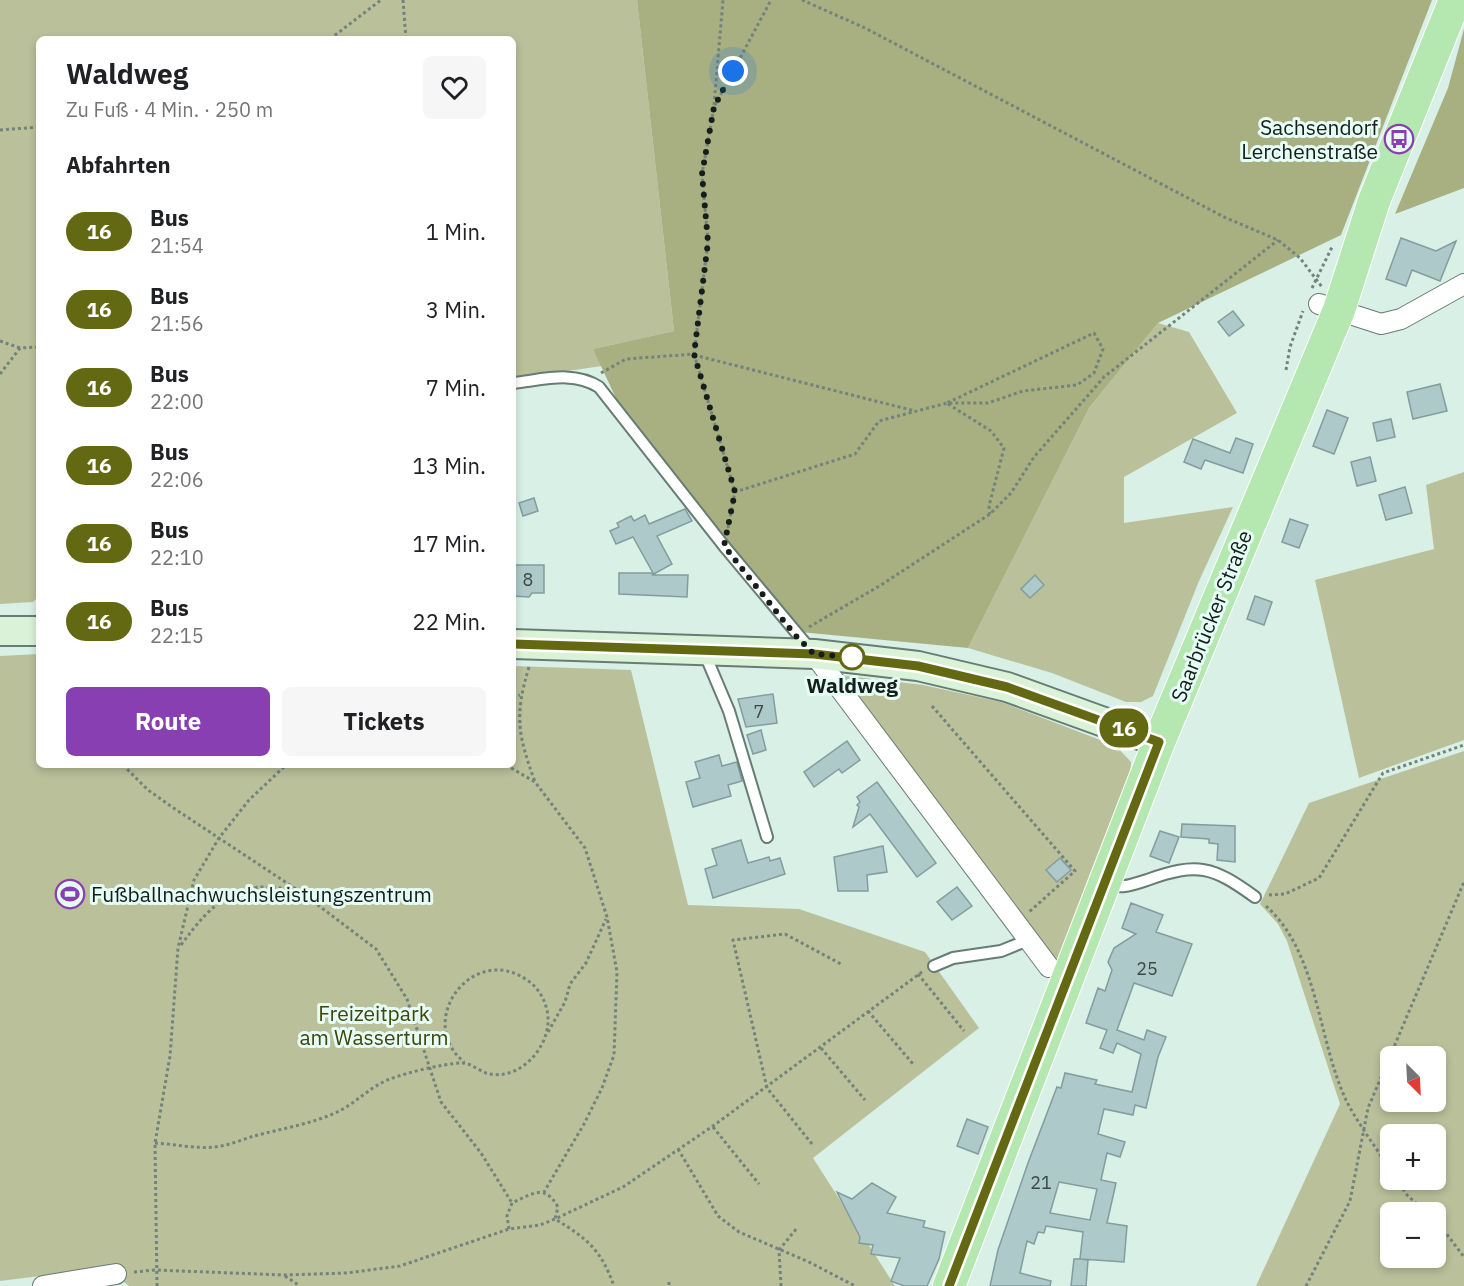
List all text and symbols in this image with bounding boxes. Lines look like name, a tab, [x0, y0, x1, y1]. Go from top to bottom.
text: Waldweg	[66, 55, 188, 92]
button: heart	[423, 56, 486, 119]
your location	[718, 56, 748, 86]
text: Zu Fuß · 4 Min. · 250 m	[66, 96, 273, 123]
place label: Sachsendorf Lerchenstraße	[1241, 113, 1378, 165]
bus stop icon: Sachsendorf Lerchenstraße	[1383, 123, 1415, 155]
text: Abfahrten	[66, 150, 171, 179]
text: Bus	[150, 203, 189, 232]
text: 16	[86, 217, 112, 245]
text: 1 Min.	[426, 217, 486, 246]
text: 21:54	[150, 232, 204, 259]
text: Bus	[150, 281, 189, 310]
text: 16	[86, 295, 112, 323]
text: 3 Min.	[426, 295, 486, 324]
text: 21:56	[150, 310, 204, 337]
text: Bus	[150, 359, 189, 388]
text: 16	[86, 373, 112, 401]
text: 7 Min.	[426, 373, 486, 402]
text: 22:00	[150, 388, 204, 415]
text: Bus	[150, 437, 189, 466]
text: 16	[86, 451, 112, 479]
text: 13 Min.	[413, 451, 486, 480]
text: 22:06	[150, 466, 204, 493]
text: Bus	[150, 515, 189, 544]
street label: Saarbrücker Straße	[1164, 526, 1258, 706]
text: 16	[86, 529, 112, 557]
text: 17 Min.	[413, 529, 486, 558]
text: 22:10	[150, 544, 204, 571]
house number: 8	[523, 568, 533, 591]
text: Bus	[150, 593, 189, 622]
text: 16	[86, 607, 112, 635]
text: 22 Min.	[413, 607, 486, 636]
text: 22:15	[150, 622, 204, 649]
marker: Waldweg	[839, 644, 865, 670]
place label: Waldweg	[806, 671, 898, 699]
button: Route	[66, 687, 270, 756]
button: Tickets	[282, 687, 486, 756]
house number: 7	[754, 700, 764, 723]
line badge: 16	[1097, 708, 1151, 748]
text: 16	[1111, 714, 1137, 742]
sports icon: Fußballnachwuchsleistungszentrum	[54, 878, 86, 910]
place label: Fußballnachwuchsleistungszentrum	[91, 880, 432, 908]
house number: 25	[1136, 957, 1158, 980]
park label: Freizeitpark am Wasserturm	[299, 999, 449, 1051]
north arrow	[1380, 1046, 1446, 1112]
map controls	[1380, 1046, 1446, 1268]
button: +	[1380, 1124, 1446, 1190]
house number: 21	[1030, 1171, 1052, 1194]
button: −	[1380, 1202, 1446, 1268]

